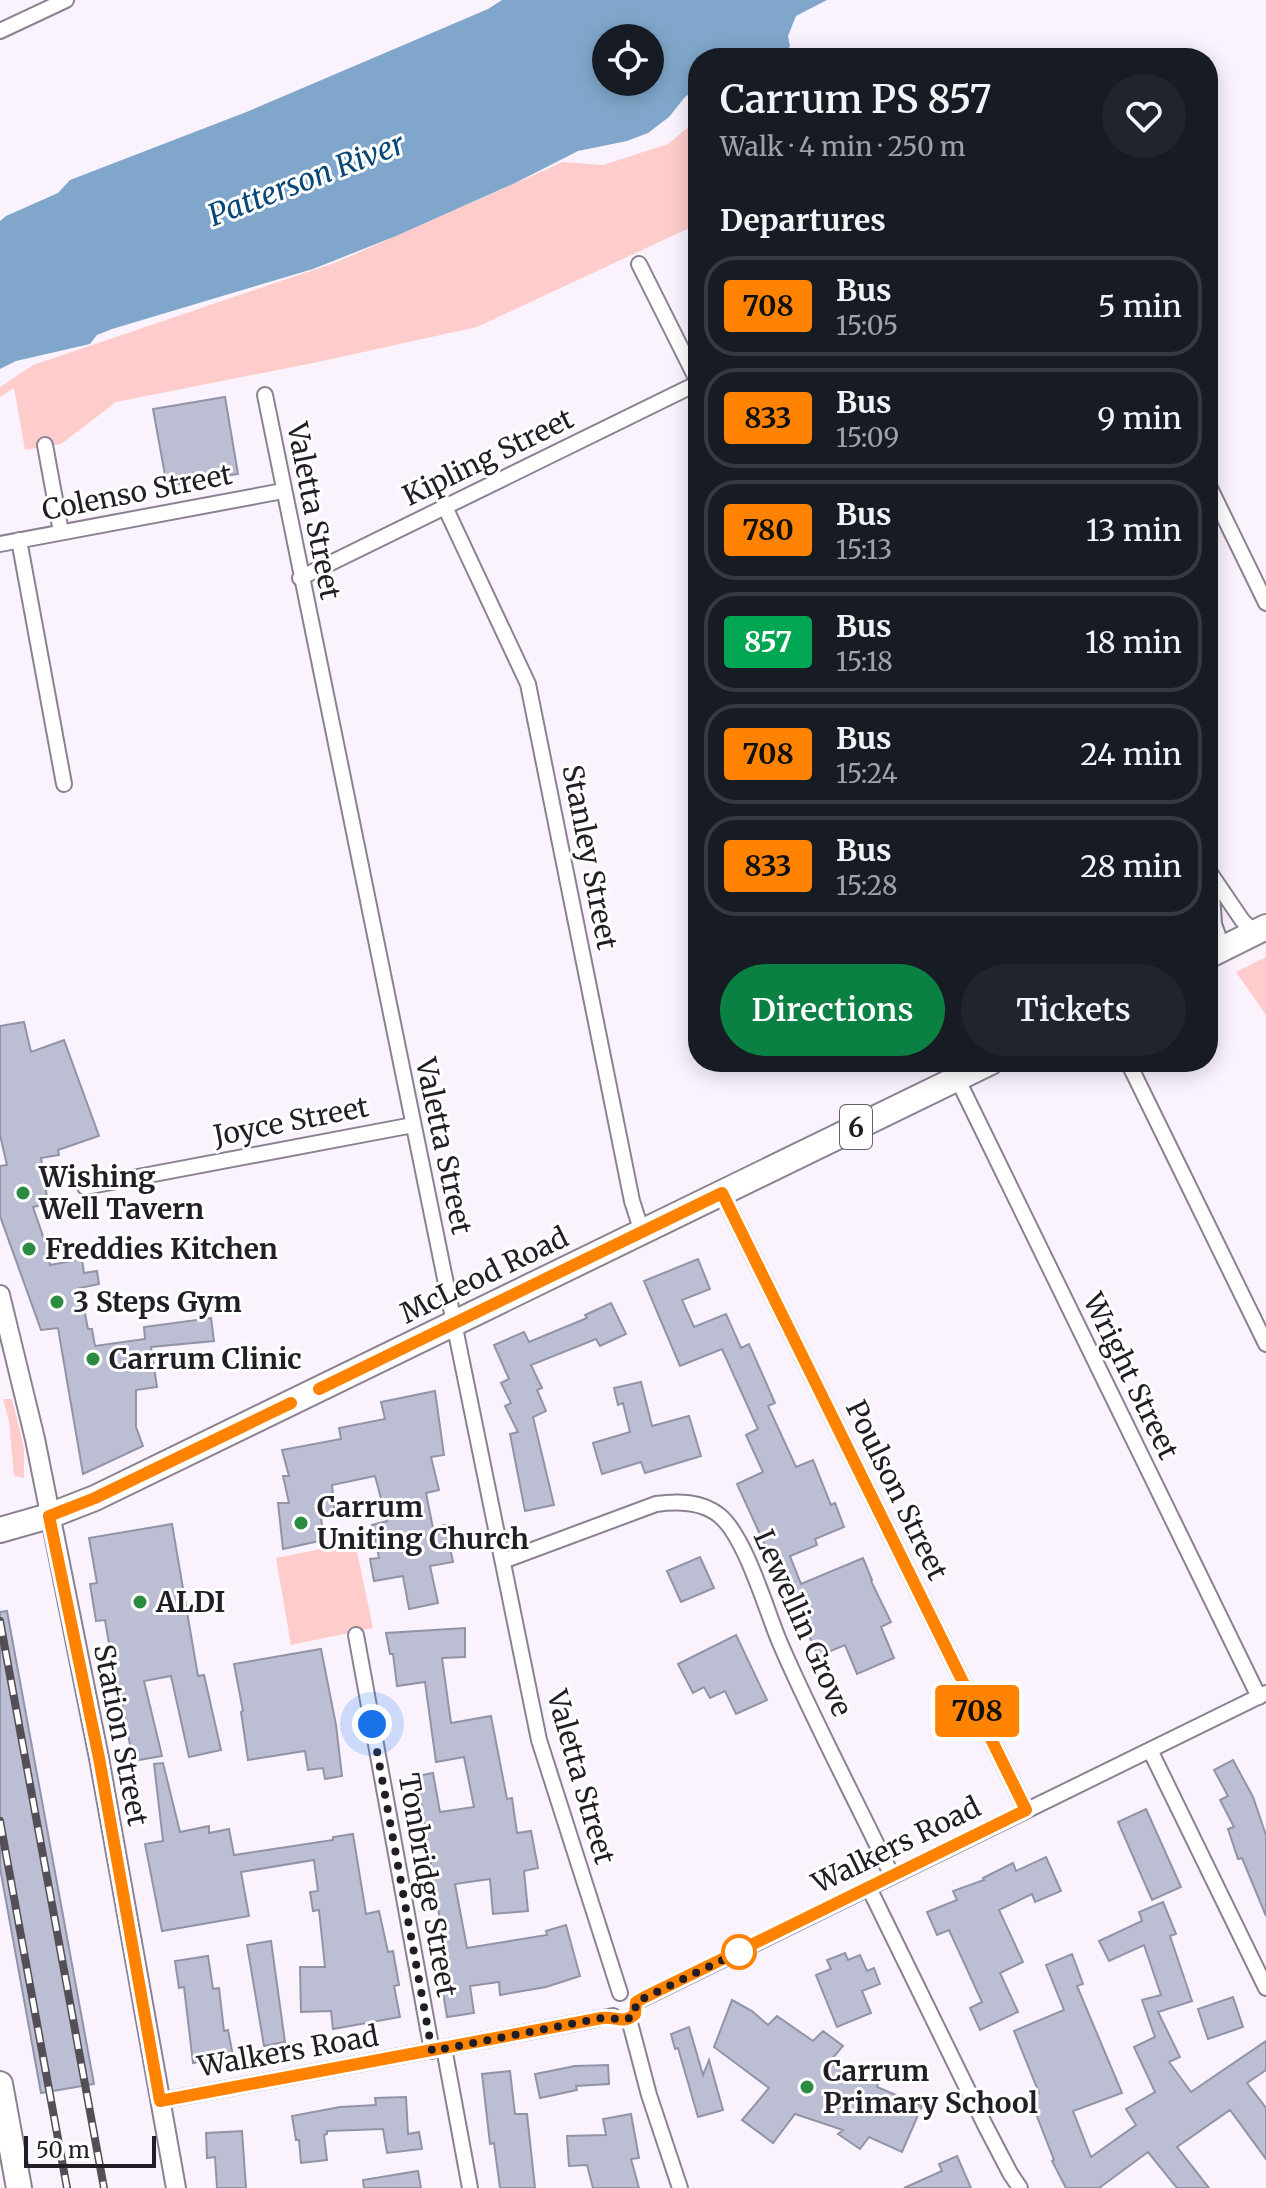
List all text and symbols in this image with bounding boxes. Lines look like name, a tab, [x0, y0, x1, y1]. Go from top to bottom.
map controls	[592, 24, 664, 96]
button: locate	[592, 24, 664, 96]
button: heart	[1102, 74, 1186, 158]
text: Carrum PS 857	[720, 76, 992, 123]
water label: Patterson River	[202, 124, 410, 234]
text: Walk · 4 min · 250 m	[720, 130, 966, 163]
text: Departures	[720, 201, 886, 239]
text: Bus	[836, 271, 892, 309]
text: 5 min	[1098, 287, 1182, 325]
text: 708	[742, 288, 794, 324]
text: 15:05	[836, 309, 898, 342]
text: Bus	[836, 383, 892, 421]
text: 9 min	[1097, 399, 1182, 437]
street label: Kipling Street	[397, 400, 579, 514]
text: 833	[744, 400, 792, 436]
street label: Valetta Street	[279, 418, 349, 603]
text: 15:09	[836, 421, 899, 454]
street label: Colenso Street	[39, 456, 235, 528]
text: Bus	[836, 495, 892, 533]
text: 13 min	[1086, 511, 1182, 549]
text: 780	[742, 512, 794, 548]
text: 15:13	[836, 533, 892, 566]
text: Bus	[836, 607, 892, 645]
text: 18 min	[1085, 623, 1182, 661]
text: 857	[744, 624, 792, 660]
text: 15:18	[836, 645, 893, 678]
text: Bus	[836, 719, 892, 757]
text: 24 min	[1080, 735, 1182, 773]
text: 708	[742, 736, 794, 772]
text: 15:24	[836, 757, 897, 790]
street label: Stanley Street	[554, 762, 626, 952]
text: Bus	[836, 831, 892, 869]
text: 28 min	[1080, 847, 1182, 885]
text: 833	[744, 848, 792, 884]
text: 15:28	[836, 869, 897, 902]
button: Directions	[720, 964, 945, 1056]
button: Tickets	[961, 964, 1186, 1056]
street label: Valetta Street	[408, 1053, 480, 1238]
street label: Joyce Street	[210, 1088, 372, 1154]
road number: 6	[840, 1105, 872, 1149]
place label: Wishing Well Tavern	[38, 1159, 204, 1227]
marker: Wishing Well Tavern	[14, 1184, 32, 1202]
street label: McLeod Road	[394, 1219, 574, 1331]
place label: Freddies Kitchen	[45, 1231, 278, 1267]
marker: Freddies Kitchen	[20, 1240, 38, 1258]
place label: 3 Steps Gym	[73, 1284, 242, 1320]
street label: Wright Street	[1075, 1286, 1187, 1465]
marker: 3 Steps Gym	[48, 1293, 66, 1311]
place label: Carrum Clinic	[109, 1341, 302, 1377]
marker: Carrum Clinic	[84, 1350, 102, 1368]
street label: Poulson Street	[838, 1394, 956, 1586]
place label: Carrum Uniting Church	[317, 1489, 529, 1557]
marker: Carrum Uniting Church	[292, 1514, 310, 1532]
street label: Lewellin Grove	[746, 1524, 860, 1722]
place label: ALDI	[155, 1584, 225, 1620]
marker: ALDI	[131, 1593, 149, 1611]
street label: Station Street	[86, 1641, 156, 1829]
street label: Valetta Street	[539, 1685, 623, 1868]
line badge: 708	[931, 1685, 1023, 1737]
text: 708	[951, 1693, 1003, 1729]
your location	[352, 1704, 392, 1744]
street label: Tonbridge Street	[391, 1770, 465, 2000]
street label: Walkers Road	[805, 1789, 986, 1902]
unlabelled marker	[722, 1935, 756, 1969]
street label: Walkers Road	[194, 2017, 381, 2085]
place label: Carrum Primary School	[823, 2053, 1038, 2121]
marker: Carrum Primary School	[798, 2078, 816, 2096]
scale bar	[24, 2132, 156, 2168]
text: 50 m	[36, 2136, 90, 2164]

